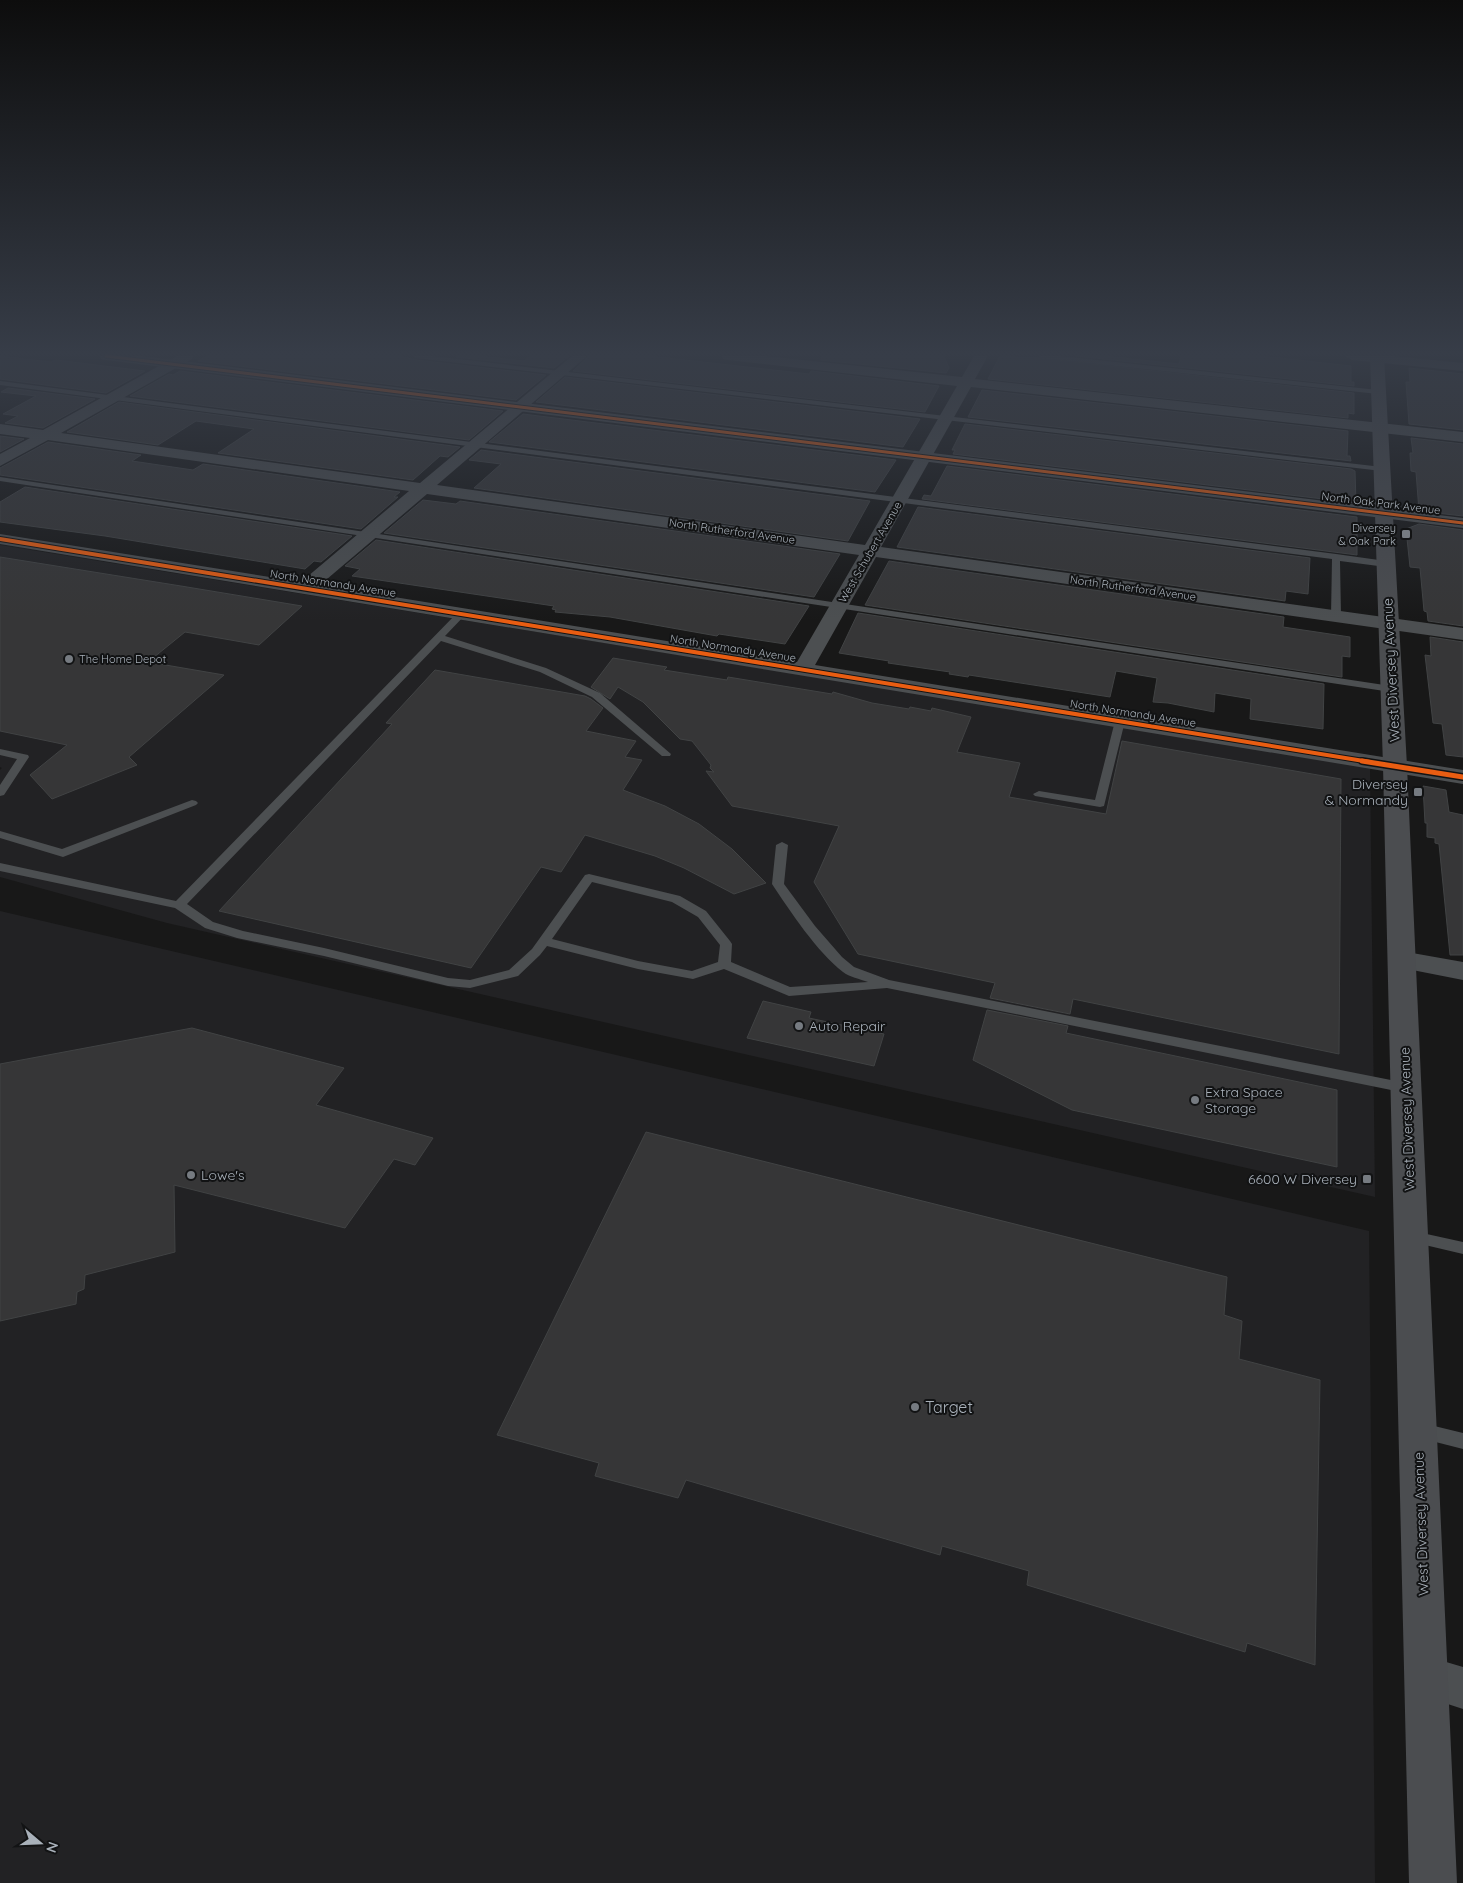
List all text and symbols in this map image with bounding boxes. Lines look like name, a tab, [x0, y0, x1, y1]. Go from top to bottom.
street label: North Oak Park Avenue	[1321, 489, 1441, 517]
street label: West Schubert Avenue	[835, 499, 905, 605]
street label: North Rutherford Avenue	[668, 515, 796, 547]
place label: Diversey & Oak Park	[1338, 521, 1396, 548]
marker: Diversey & Oak Park	[1400, 528, 1412, 540]
street label: North Normandy Avenue	[269, 566, 397, 600]
street label: North Rutherford Avenue	[1069, 572, 1197, 604]
street label: West Diversey Avenue	[1378, 597, 1404, 742]
street label: North Normandy Avenue	[669, 631, 797, 665]
place label: The Home Depot	[79, 652, 166, 666]
marker: The Home Depot	[63, 653, 75, 665]
street label: North Normandy Avenue	[1069, 696, 1197, 730]
place label: Diversey & Normandy	[1325, 775, 1408, 809]
marker: Diversey & Normandy	[1412, 786, 1424, 798]
place label: Auto Repair	[809, 1017, 886, 1035]
marker: Auto Repair	[793, 1020, 805, 1032]
street label: West Diversey Avenue	[1395, 1047, 1419, 1191]
place label: Extra Space Storage	[1205, 1083, 1283, 1117]
marker: Extra Space Storage	[1189, 1094, 1201, 1106]
place label: Lowe's	[201, 1166, 245, 1184]
marker: Lowe's	[185, 1169, 197, 1181]
place label: 6600 W Diversey	[1248, 1170, 1357, 1188]
marker: 6600 W Diversey	[1361, 1173, 1373, 1185]
place label: Target	[925, 1397, 973, 1417]
marker: Target	[909, 1401, 921, 1413]
street label: West Diversey Avenue	[1409, 1452, 1433, 1596]
north arrow	[15, 1818, 65, 1868]
text: N	[42, 1839, 62, 1855]

